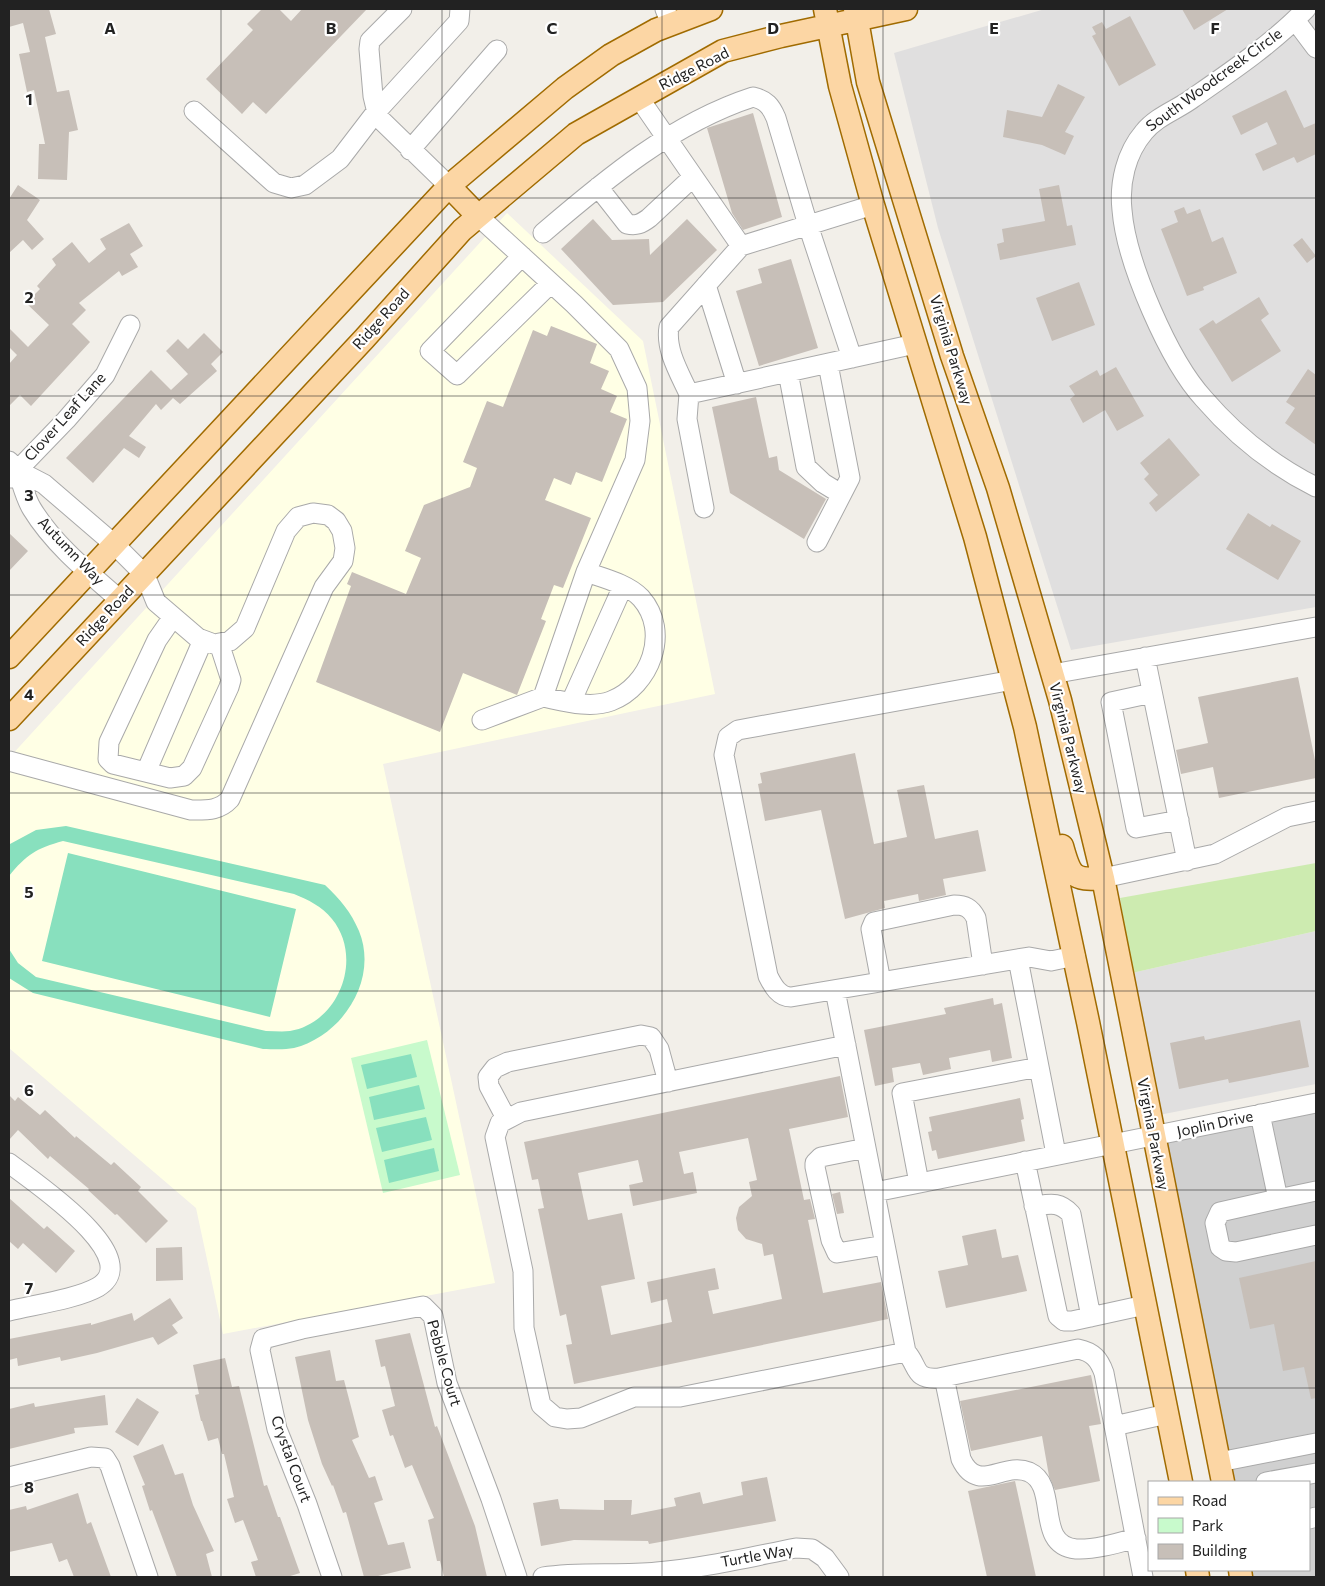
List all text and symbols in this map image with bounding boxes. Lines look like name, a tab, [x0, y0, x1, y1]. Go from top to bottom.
text: A	[104, 18, 116, 37]
text: B	[326, 18, 337, 37]
text: C	[547, 18, 558, 37]
text: D	[767, 18, 779, 37]
text: E	[989, 18, 999, 37]
text: F	[1210, 18, 1220, 37]
street label: South Woodcreek Circle	[1142, 24, 1285, 135]
street label: Ridge Road	[655, 43, 732, 93]
text: 1	[25, 89, 33, 108]
street label: Ridge Road	[348, 284, 412, 353]
text: 2	[24, 287, 34, 306]
street label: Virginia Parkway	[927, 293, 977, 407]
street label: Clover Leaf Lane	[20, 368, 109, 464]
text: 3	[24, 485, 34, 504]
street label: Autumn Way	[35, 513, 109, 588]
street label: Ridge Road	[72, 581, 137, 649]
street label: Virginia Parkway	[1046, 680, 1092, 795]
text: 4	[24, 684, 34, 703]
text: 5	[24, 882, 34, 901]
street label: Virginia Parkway	[1134, 1076, 1174, 1192]
text: 6	[24, 1080, 34, 1099]
street label: Joplin Drive	[1175, 1106, 1255, 1140]
text: 7	[25, 1278, 34, 1297]
street label: Pebble Court	[424, 1317, 466, 1408]
street label: Crystal Court	[268, 1413, 316, 1505]
text: 8	[24, 1477, 34, 1496]
legend	[1148, 1481, 1310, 1571]
text: Road	[1192, 1491, 1227, 1509]
text: Park	[1192, 1516, 1223, 1534]
street label: Turtle Way	[719, 1540, 795, 1570]
text: Building	[1192, 1541, 1247, 1559]

